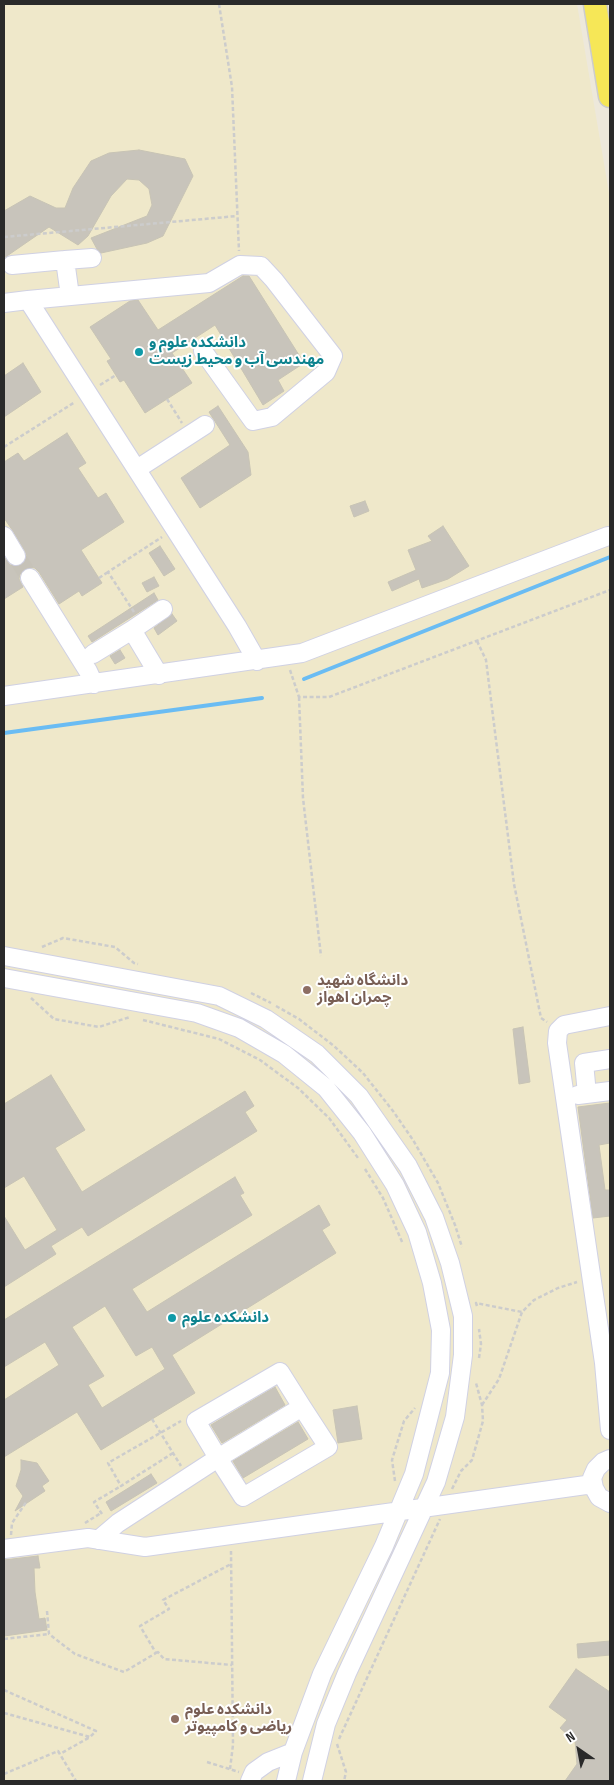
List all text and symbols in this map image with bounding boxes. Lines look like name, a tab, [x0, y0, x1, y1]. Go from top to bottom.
place label: دانشکده علوم و مهندسی آب و محیط زیست	[149, 334, 324, 369]
marker: دانشکده علوم و مهندسی آب و محیط زیست	[133, 346, 145, 358]
place label: دانشگاه شهید چمران اهواز	[317, 972, 408, 1007]
marker: دانشگاه شهید چمران اهواز	[301, 984, 313, 996]
place label: دانشکده علوم	[182, 1309, 269, 1327]
marker: دانشکده علوم	[166, 1312, 178, 1324]
place label: دانشکده علوم ریاضی و کامپیوتر	[185, 1701, 292, 1736]
marker: دانشکده علوم ریاضی و کامپیوتر	[169, 1713, 181, 1725]
north arrow	[554, 1725, 604, 1775]
text: N	[563, 1728, 578, 1746]

